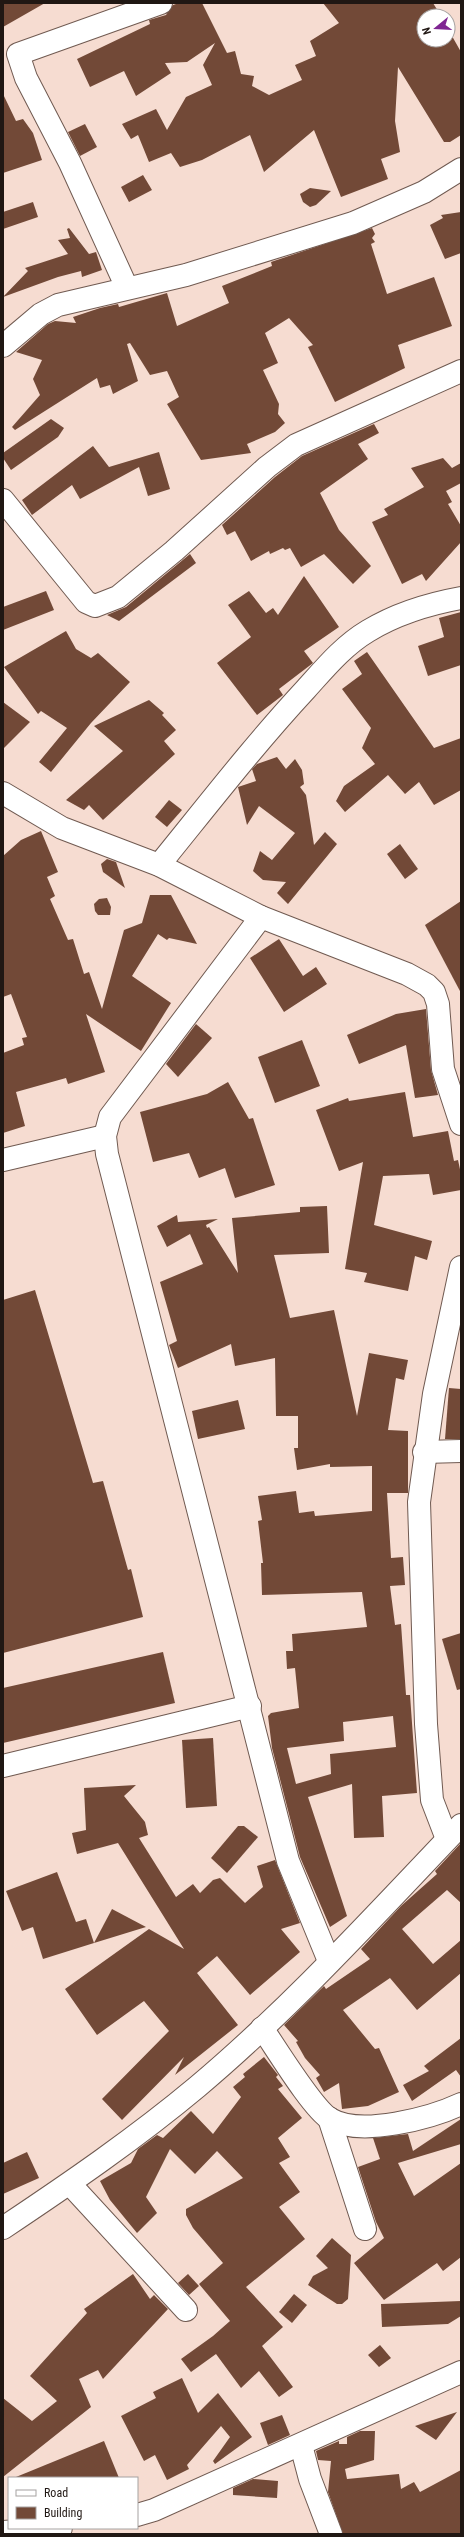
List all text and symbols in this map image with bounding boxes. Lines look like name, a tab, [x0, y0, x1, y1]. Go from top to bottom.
north arrow	[416, 8, 456, 48]
text: N	[420, 25, 434, 36]
legend	[8, 2477, 138, 2529]
text: Road	[44, 2486, 68, 2500]
text: Building	[44, 2506, 82, 2520]

